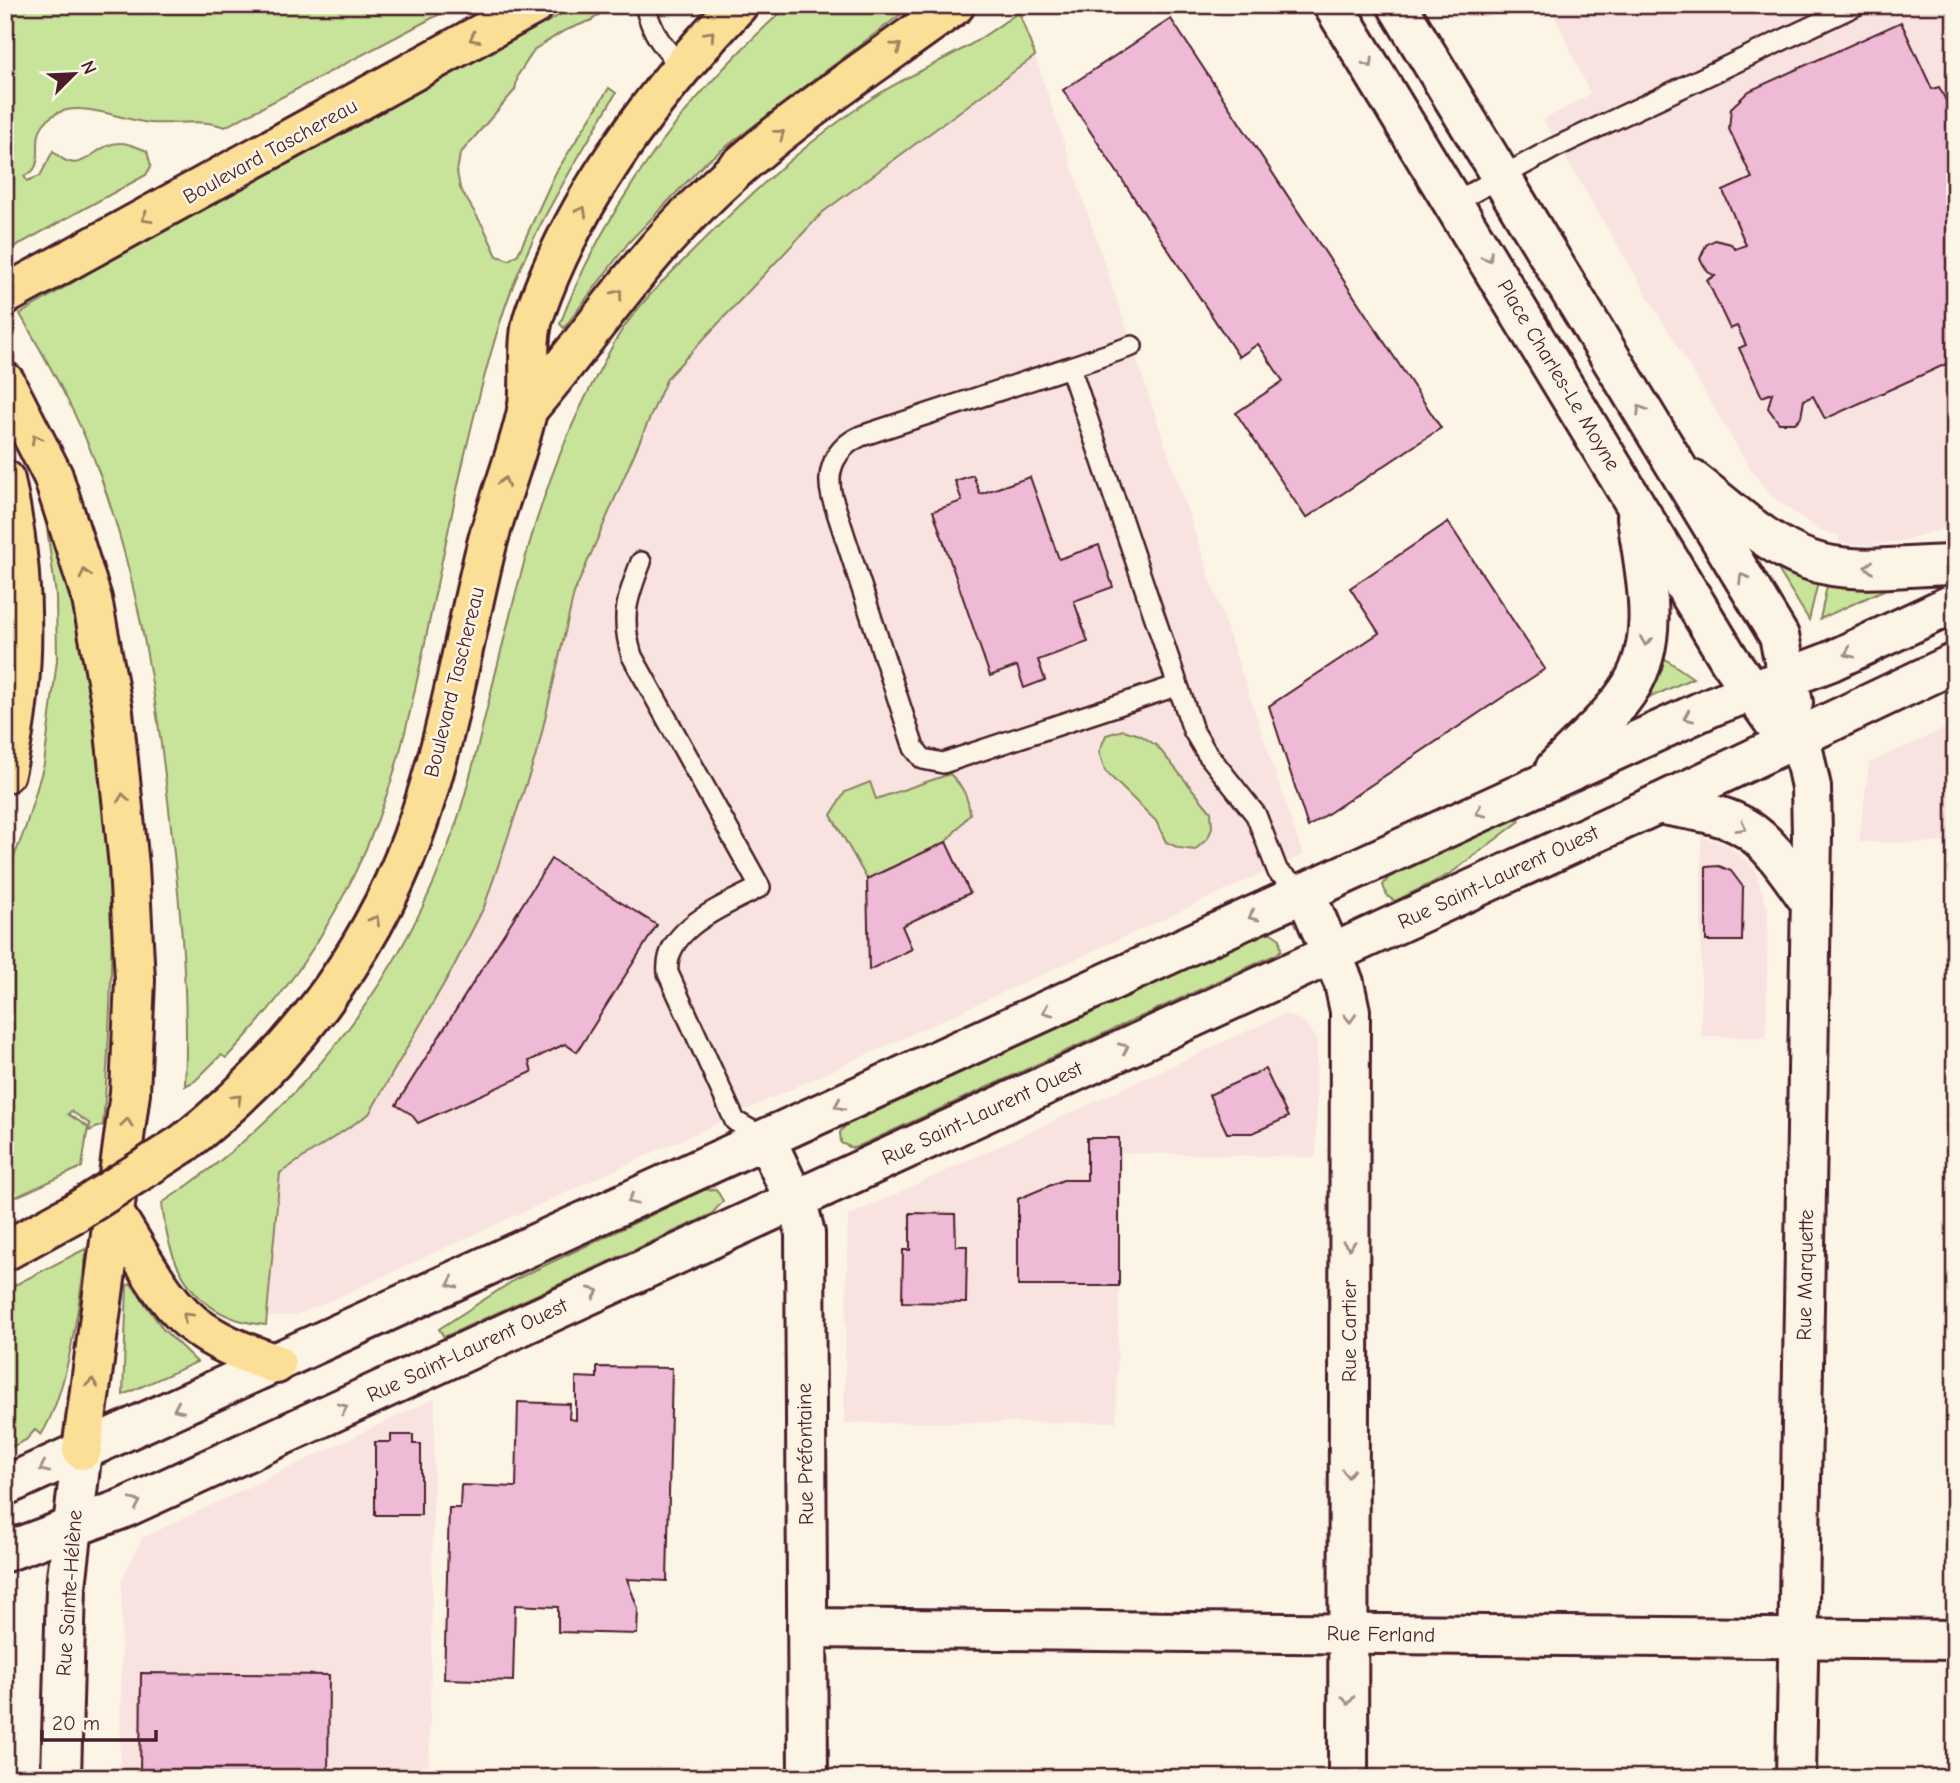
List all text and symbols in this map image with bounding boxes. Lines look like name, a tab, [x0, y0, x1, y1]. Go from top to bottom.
one-way arrow	[469, 30, 482, 43]
one-way arrow	[702, 30, 714, 43]
north arrow	[38, 38, 108, 108]
one-way arrow	[889, 43, 902, 55]
one-way arrow	[1361, 56, 1374, 69]
text: N	[76, 57, 101, 78]
street label: Boulevard Taschereau	[179, 93, 361, 209]
one-way arrow	[771, 130, 784, 142]
one-way arrow	[574, 206, 587, 219]
one-way arrow	[141, 210, 153, 224]
one-way arrow	[1480, 250, 1493, 263]
street label: Place Charles-Le Moyne	[1493, 275, 1625, 475]
one-way arrow	[610, 289, 623, 301]
one-way arrow	[1637, 405, 1650, 418]
one-way arrow	[30, 433, 44, 446]
one-way arrow	[496, 476, 510, 489]
one-way arrow	[1863, 560, 1874, 575]
one-way arrow	[79, 568, 94, 580]
one-way arrow	[1738, 572, 1751, 585]
street label: Boulevard Taschereau	[419, 584, 489, 780]
one-way arrow	[1639, 635, 1654, 647]
one-way arrow	[1844, 645, 1856, 659]
one-way arrow	[1683, 709, 1695, 723]
one-way arrow	[115, 792, 130, 804]
one-way arrow	[1475, 803, 1487, 817]
one-way arrow	[1734, 819, 1747, 832]
street label: Rue Saint-Laurent Ouest	[1394, 820, 1603, 934]
one-way arrow	[1248, 908, 1260, 922]
one-way arrow	[367, 914, 380, 927]
one-way arrow	[1041, 1003, 1054, 1017]
one-way arrow	[1342, 1013, 1357, 1024]
one-way arrow	[1117, 1042, 1129, 1056]
street label: Rue Saint-Laurent Ouest	[878, 1056, 1087, 1170]
one-way arrow	[229, 1095, 242, 1108]
one-way arrow	[834, 1097, 847, 1111]
one-way arrow	[119, 1117, 134, 1129]
one-way arrow	[627, 1192, 640, 1206]
street label: Rue Marquette	[1792, 1209, 1818, 1341]
one-way arrow	[1341, 1241, 1357, 1251]
one-way arrow	[447, 1274, 460, 1288]
street label: Rue Cartier	[1337, 1279, 1361, 1382]
one-way arrow	[587, 1286, 599, 1300]
street label: Rue Saint-Laurent Ouest	[363, 1293, 572, 1407]
one-way arrow	[182, 1312, 195, 1325]
one-way arrow	[84, 1377, 99, 1388]
street label: Rue Préfontaine	[792, 1383, 818, 1525]
one-way arrow	[173, 1400, 185, 1414]
one-way arrow	[336, 1402, 348, 1416]
one-way arrow	[39, 1460, 51, 1474]
one-way arrow	[1340, 1468, 1356, 1479]
one-way arrow	[129, 1497, 141, 1511]
street label: Rue Sainte-Hélène	[51, 1509, 87, 1677]
street label: Rue Ferland	[1326, 1621, 1436, 1647]
one-way arrow	[1340, 1696, 1356, 1706]
scale bar	[42, 1699, 156, 1743]
text: 20 m	[52, 1711, 100, 1735]

